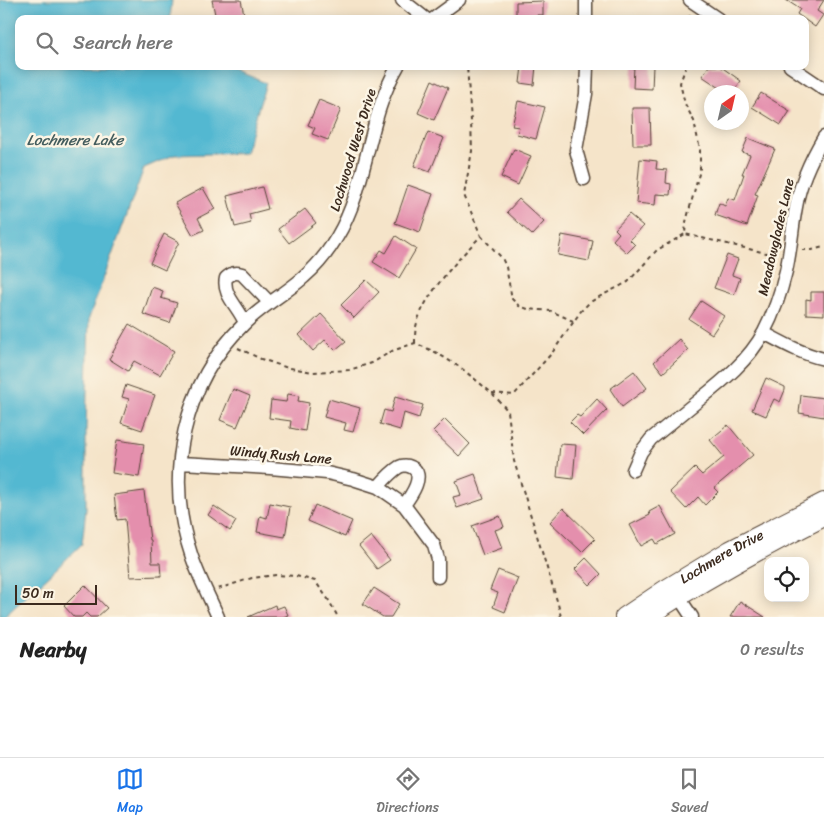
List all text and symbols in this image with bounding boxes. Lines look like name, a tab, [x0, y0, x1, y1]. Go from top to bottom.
search box	[15, 15, 809, 70]
text: Search here	[73, 26, 173, 59]
icon: search	[33, 29, 61, 57]
street label: Lochwood West Drive	[322, 85, 384, 215]
north arrow	[704, 85, 749, 130]
water label: Lochmere Lake	[27, 127, 125, 153]
street label: Meadowglades Lane	[750, 176, 802, 298]
street label: Windy Rush Lane	[229, 438, 333, 472]
street label: Lochmere Drive	[675, 522, 768, 590]
map controls	[764, 557, 809, 602]
button: locate	[764, 557, 809, 602]
text: 50 m	[22, 581, 54, 606]
scale bar	[15, 582, 98, 605]
text: Nearby	[20, 631, 86, 669]
text: 0 results	[740, 635, 804, 664]
tab: Map	[116, 765, 144, 820]
tab: Directions	[376, 765, 439, 820]
tab: Saved	[671, 765, 708, 820]

